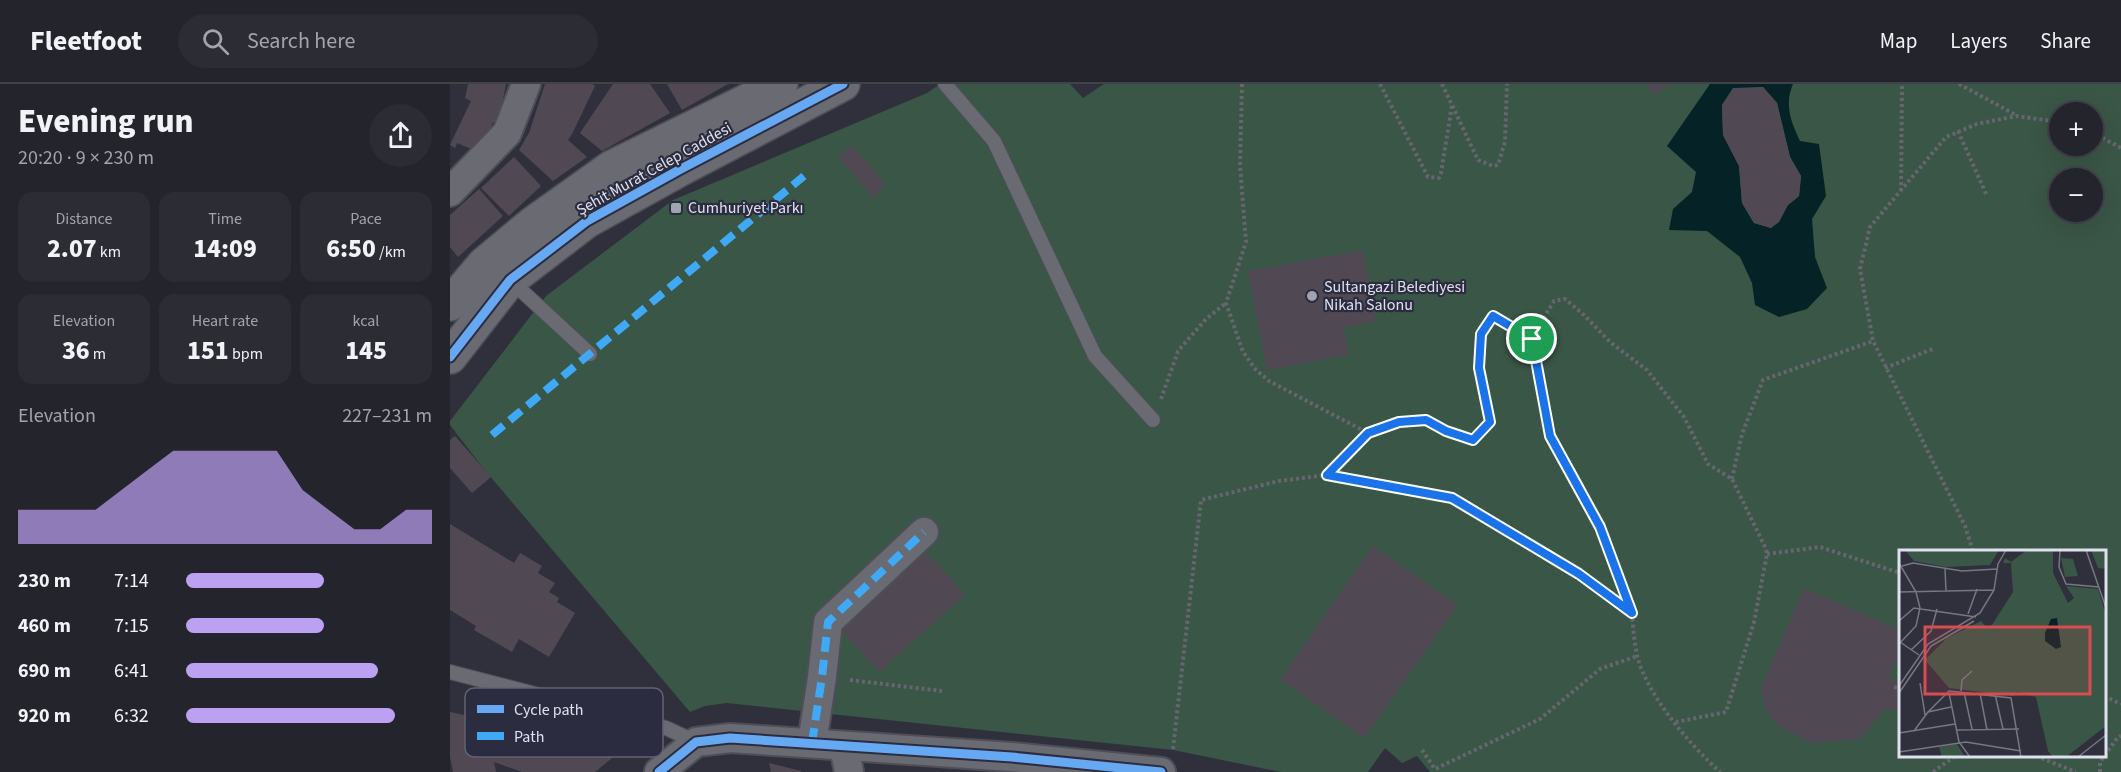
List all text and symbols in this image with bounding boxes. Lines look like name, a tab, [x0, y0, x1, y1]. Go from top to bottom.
search box	[178, 14, 598, 68]
text: Fleetfoot	[30, 21, 142, 61]
icon: search	[199, 25, 232, 58]
text: Search here	[247, 25, 355, 57]
text: Map	[1880, 26, 1917, 56]
text: Layers	[1950, 26, 2007, 56]
text: Share	[2040, 26, 2091, 56]
text: Evening run	[18, 98, 194, 145]
map controls	[2049, 102, 2103, 222]
button: +	[2049, 102, 2103, 156]
button: share	[369, 104, 432, 167]
street label: Şehit Murat Celep Caddesi	[572, 117, 736, 221]
text: 20:20 · 9 × 230 m	[18, 144, 154, 172]
button: −	[2049, 168, 2103, 222]
place label: Cumhuriyet Parkı	[688, 197, 804, 219]
marker: Cumhuriyet Parkı	[669, 201, 683, 215]
text: Distance	[56, 208, 112, 230]
text: Time	[208, 208, 242, 230]
text: Pace	[350, 208, 382, 230]
text: 2.07	[47, 230, 97, 267]
text: 14:09	[193, 230, 257, 267]
text: 6:50	[326, 230, 376, 267]
text: km	[97, 241, 121, 263]
text: /km	[376, 241, 406, 263]
place label: Sultangazi Belediyesi Nikah Salonu	[1324, 276, 1465, 316]
marker: Sultangazi Belediyesi Nikah Salonu	[1305, 289, 1319, 303]
text: Elevation	[53, 310, 115, 332]
text: Heart rate	[192, 310, 258, 332]
text: kcal	[353, 310, 379, 332]
pin	[1506, 313, 1557, 364]
icon: arrive	[1515, 322, 1548, 355]
text: 36	[62, 332, 90, 369]
text: 151	[187, 332, 229, 369]
text: 145	[345, 332, 387, 369]
text: m	[90, 343, 106, 365]
text: bpm	[229, 343, 263, 365]
text: Elevation	[18, 402, 96, 430]
text: 227–231 m	[342, 402, 432, 430]
inset map	[1899, 550, 2106, 757]
text: 230 m	[18, 567, 71, 595]
text: 7:14	[114, 567, 149, 595]
text: 460 m	[18, 612, 71, 640]
text: 7:15	[114, 612, 149, 640]
text: 690 m	[18, 657, 71, 685]
text: 6:41	[114, 657, 149, 685]
legend	[465, 688, 663, 757]
text: Cycle path	[514, 699, 583, 721]
text: 920 m	[18, 702, 71, 730]
text: 6:32	[114, 702, 149, 730]
text: Path	[514, 726, 544, 748]

